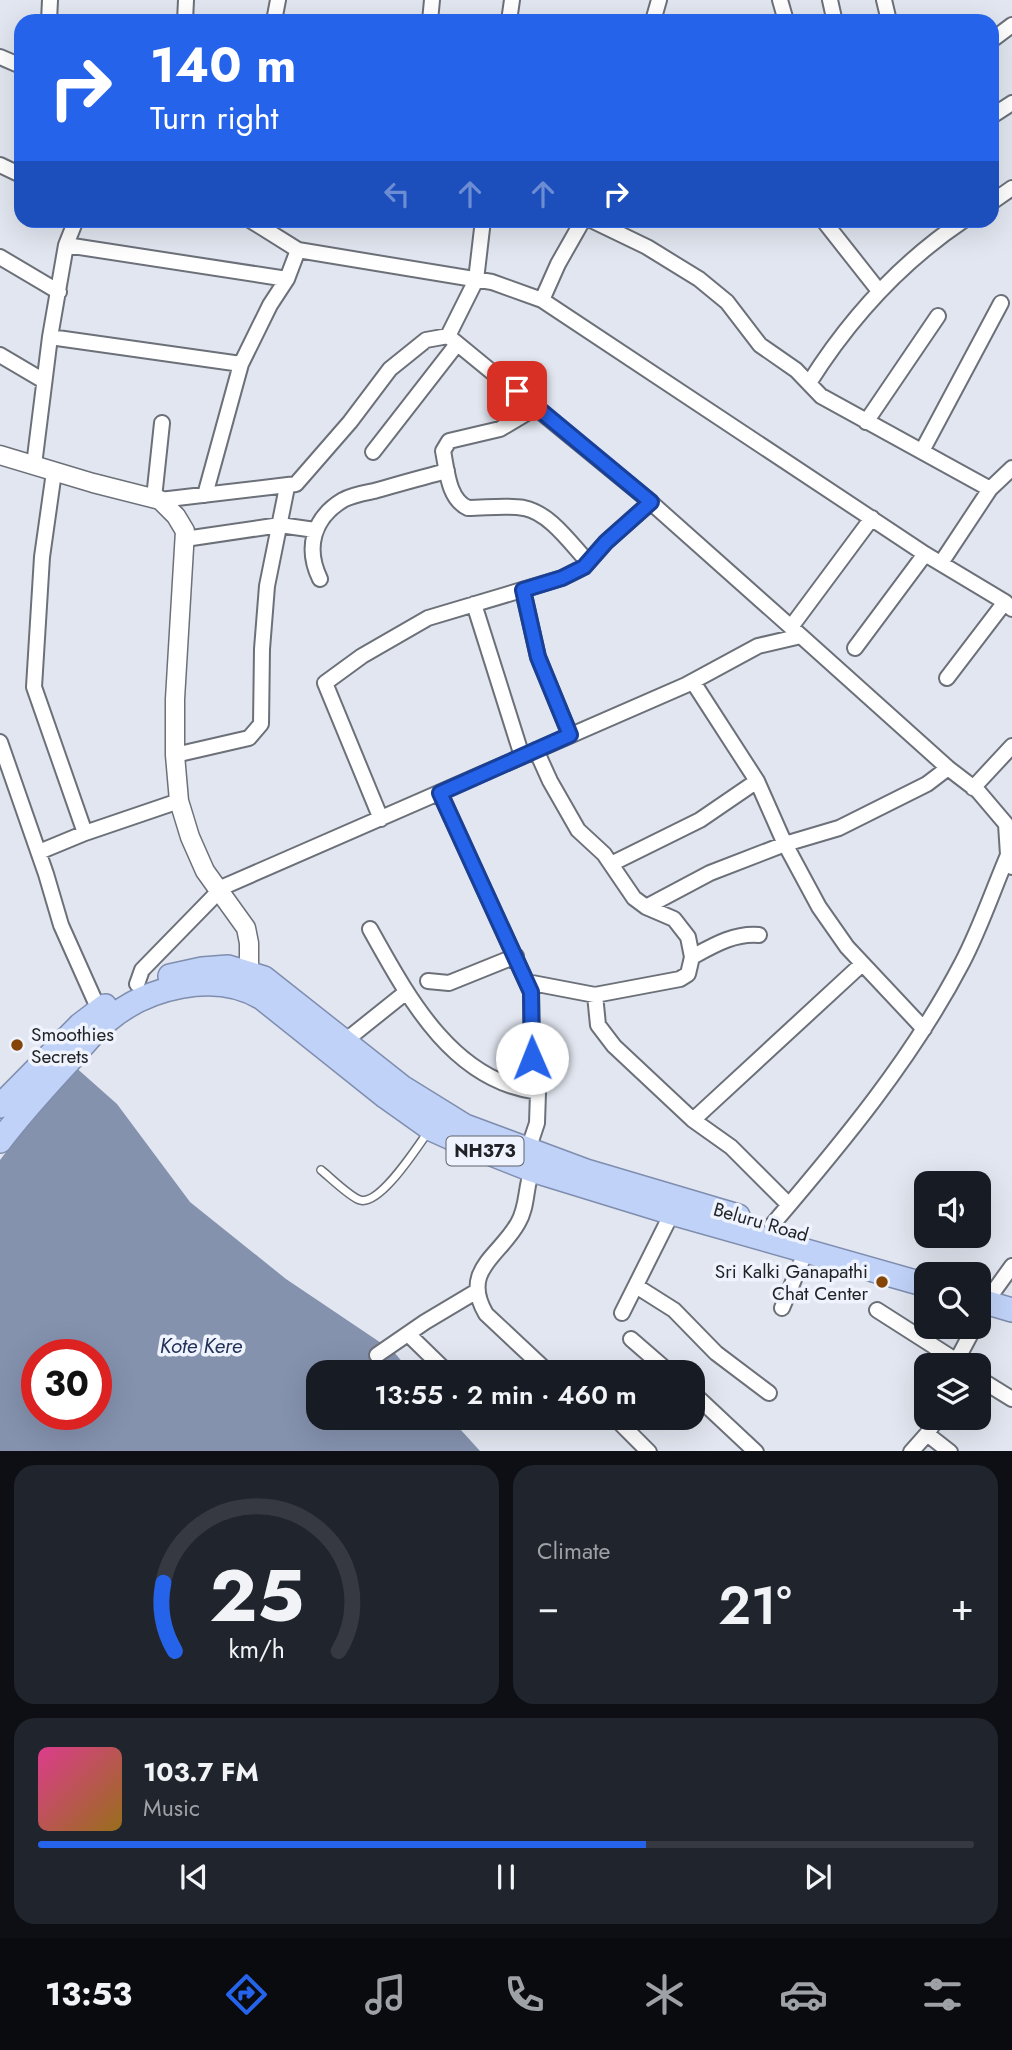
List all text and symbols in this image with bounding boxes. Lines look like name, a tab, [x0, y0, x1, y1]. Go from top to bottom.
text: 140 m	[150, 30, 296, 100]
icon: right	[35, 42, 126, 133]
text: Turn right	[150, 95, 279, 141]
icon: left	[378, 175, 416, 213]
icon: ahead	[451, 175, 489, 213]
icon: ahead	[524, 175, 562, 213]
icon: right	[597, 175, 635, 213]
pin	[487, 361, 547, 421]
icon: arrive	[498, 372, 536, 410]
place label: Smoothies Secrets	[31, 1021, 114, 1070]
position arrow	[495, 1021, 569, 1095]
marker: Smoothies Secrets	[9, 1037, 25, 1053]
road number: NH373	[447, 1136, 524, 1166]
map controls	[914, 1171, 991, 1430]
button: sound	[914, 1171, 991, 1248]
street label: Beluru Road	[710, 1196, 812, 1248]
place label: Sri Kalki Ganapathi Chat Center	[715, 1258, 868, 1307]
button: search	[914, 1262, 991, 1339]
marker: Sri Kalki Ganapathi Chat Center	[874, 1274, 890, 1290]
water label: Kote Kere	[160, 1331, 243, 1361]
speed limit sign: 30	[21, 1339, 112, 1430]
button: layers	[914, 1353, 991, 1430]
text: 13:55 · 2 min · 460 m	[374, 1376, 637, 1414]
text: Climate	[537, 1534, 610, 1568]
text: 25	[209, 1543, 304, 1648]
text: 21°	[718, 1568, 792, 1644]
text: −	[537, 1579, 559, 1634]
text: +	[951, 1579, 974, 1634]
text: km/h	[228, 1630, 285, 1666]
text: 103.7 FM	[143, 1753, 259, 1791]
text: Music	[143, 1791, 200, 1825]
icon: previous	[175, 1858, 213, 1896]
icon: pause	[487, 1858, 525, 1896]
icon: next	[799, 1858, 837, 1896]
icon: directions	[222, 1970, 271, 2019]
icon: music	[361, 1970, 410, 2019]
icon: phone	[500, 1970, 549, 2019]
icon: climate	[640, 1970, 689, 2019]
icon: car	[779, 1970, 828, 2019]
icon: filters	[918, 1970, 967, 2019]
text: 13:53	[45, 1971, 132, 2017]

